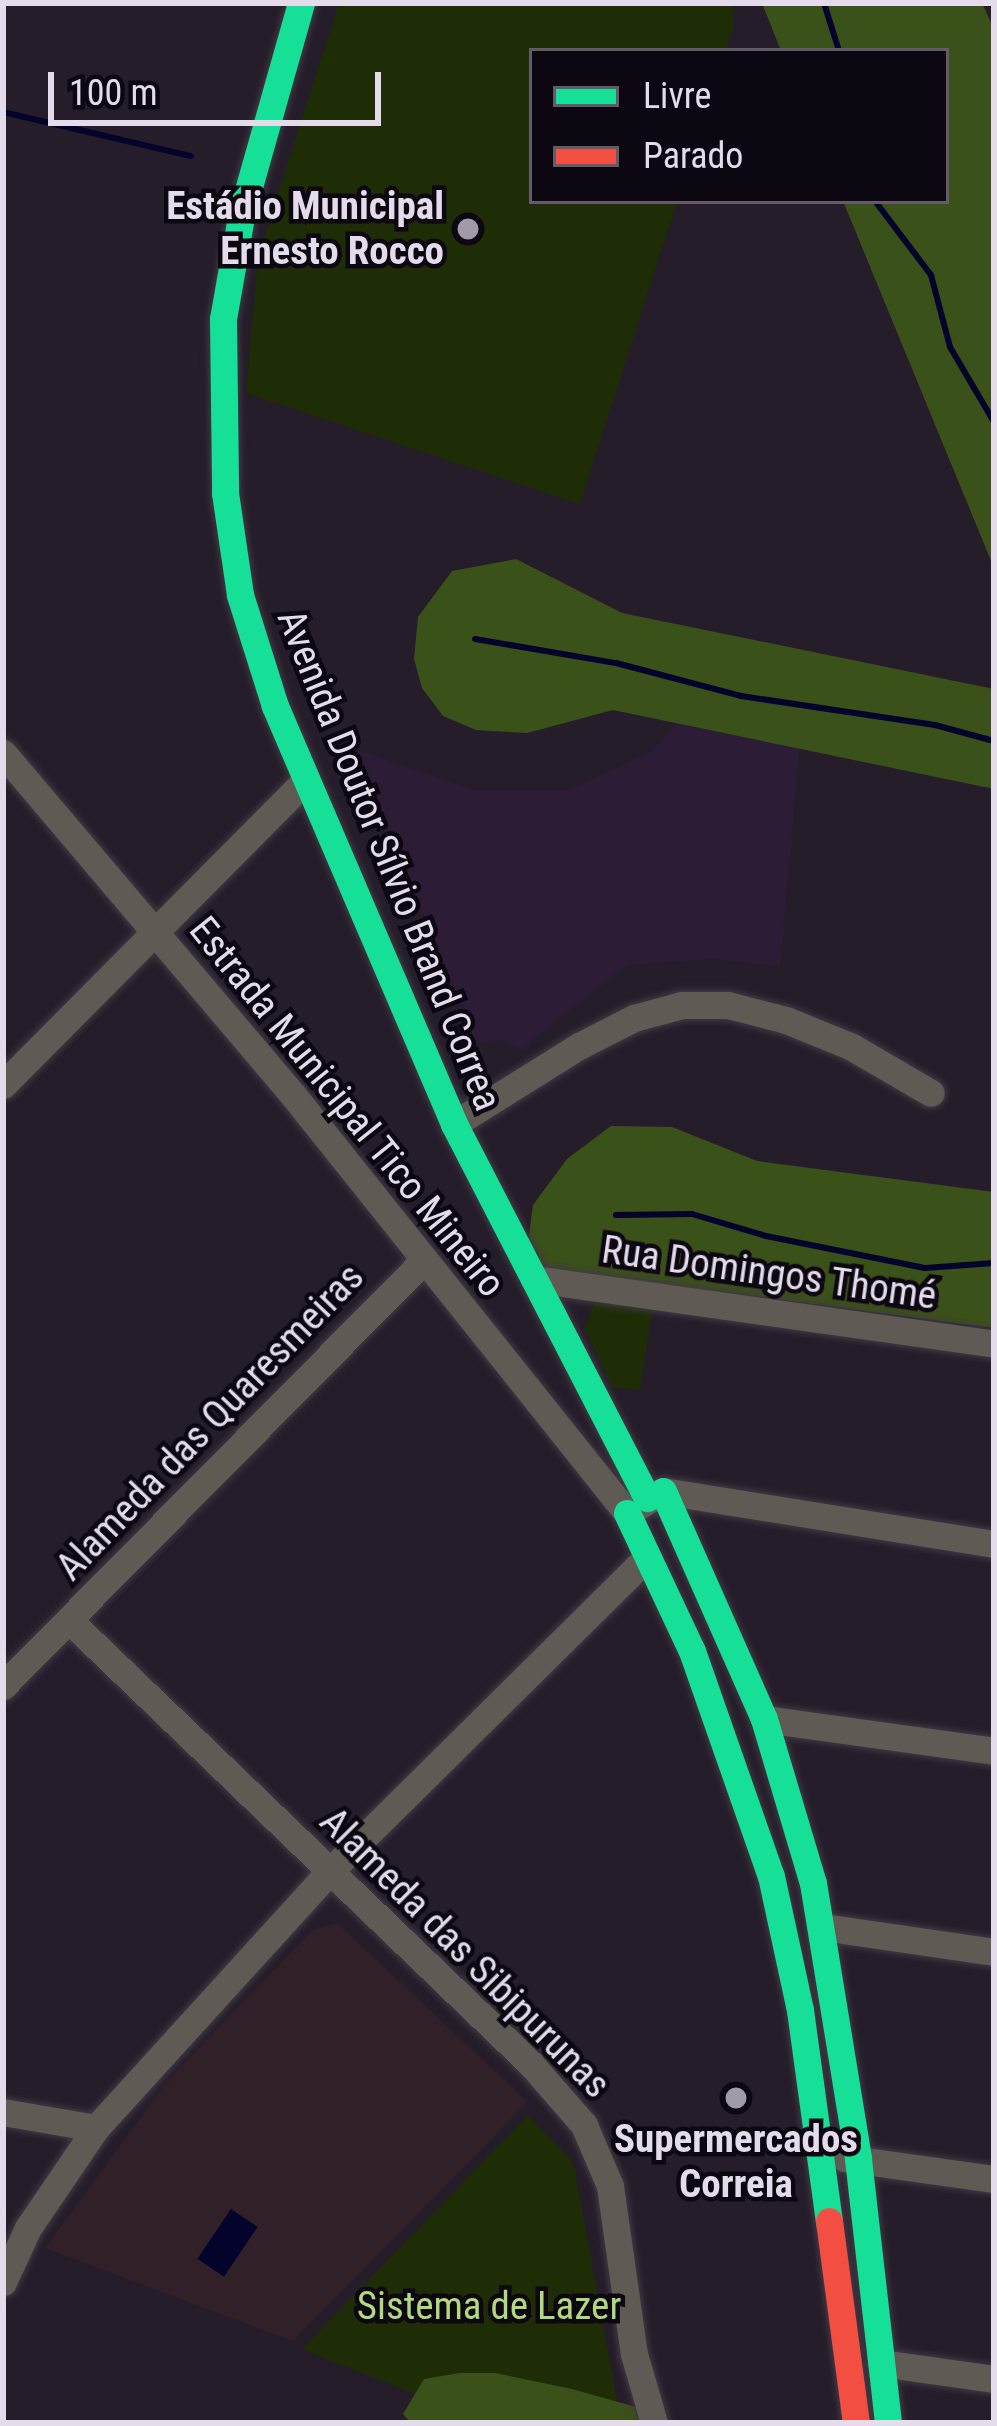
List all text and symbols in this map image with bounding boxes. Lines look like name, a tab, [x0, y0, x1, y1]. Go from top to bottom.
scale bar	[54, 48, 387, 122]
legend	[529, 48, 949, 204]
text: 100 m	[69, 72, 158, 114]
text: Livre	[643, 75, 711, 117]
text: Parado	[643, 135, 743, 177]
place label: Estádio Municipal Ernesto Rocco	[166, 184, 444, 275]
marker: Estádio Municipal Ernesto Rocco	[455, 216, 481, 242]
street label: Avenida Doutor Sílvio Brand Correa	[267, 603, 511, 1117]
street label: Estrada Municipal Tico Mineiro	[179, 907, 515, 1307]
street label: Rua Domingos Thomé	[598, 1226, 940, 1320]
street label: Alameda das Quaresmeiras	[47, 1254, 373, 1590]
street label: Alameda das Sibipurunas	[310, 1798, 620, 2108]
marker: Supermercados Correia	[723, 2085, 749, 2111]
place label: Supermercados Correia	[614, 2117, 858, 2208]
park label: Sistema de Lazer	[357, 2283, 621, 2329]

